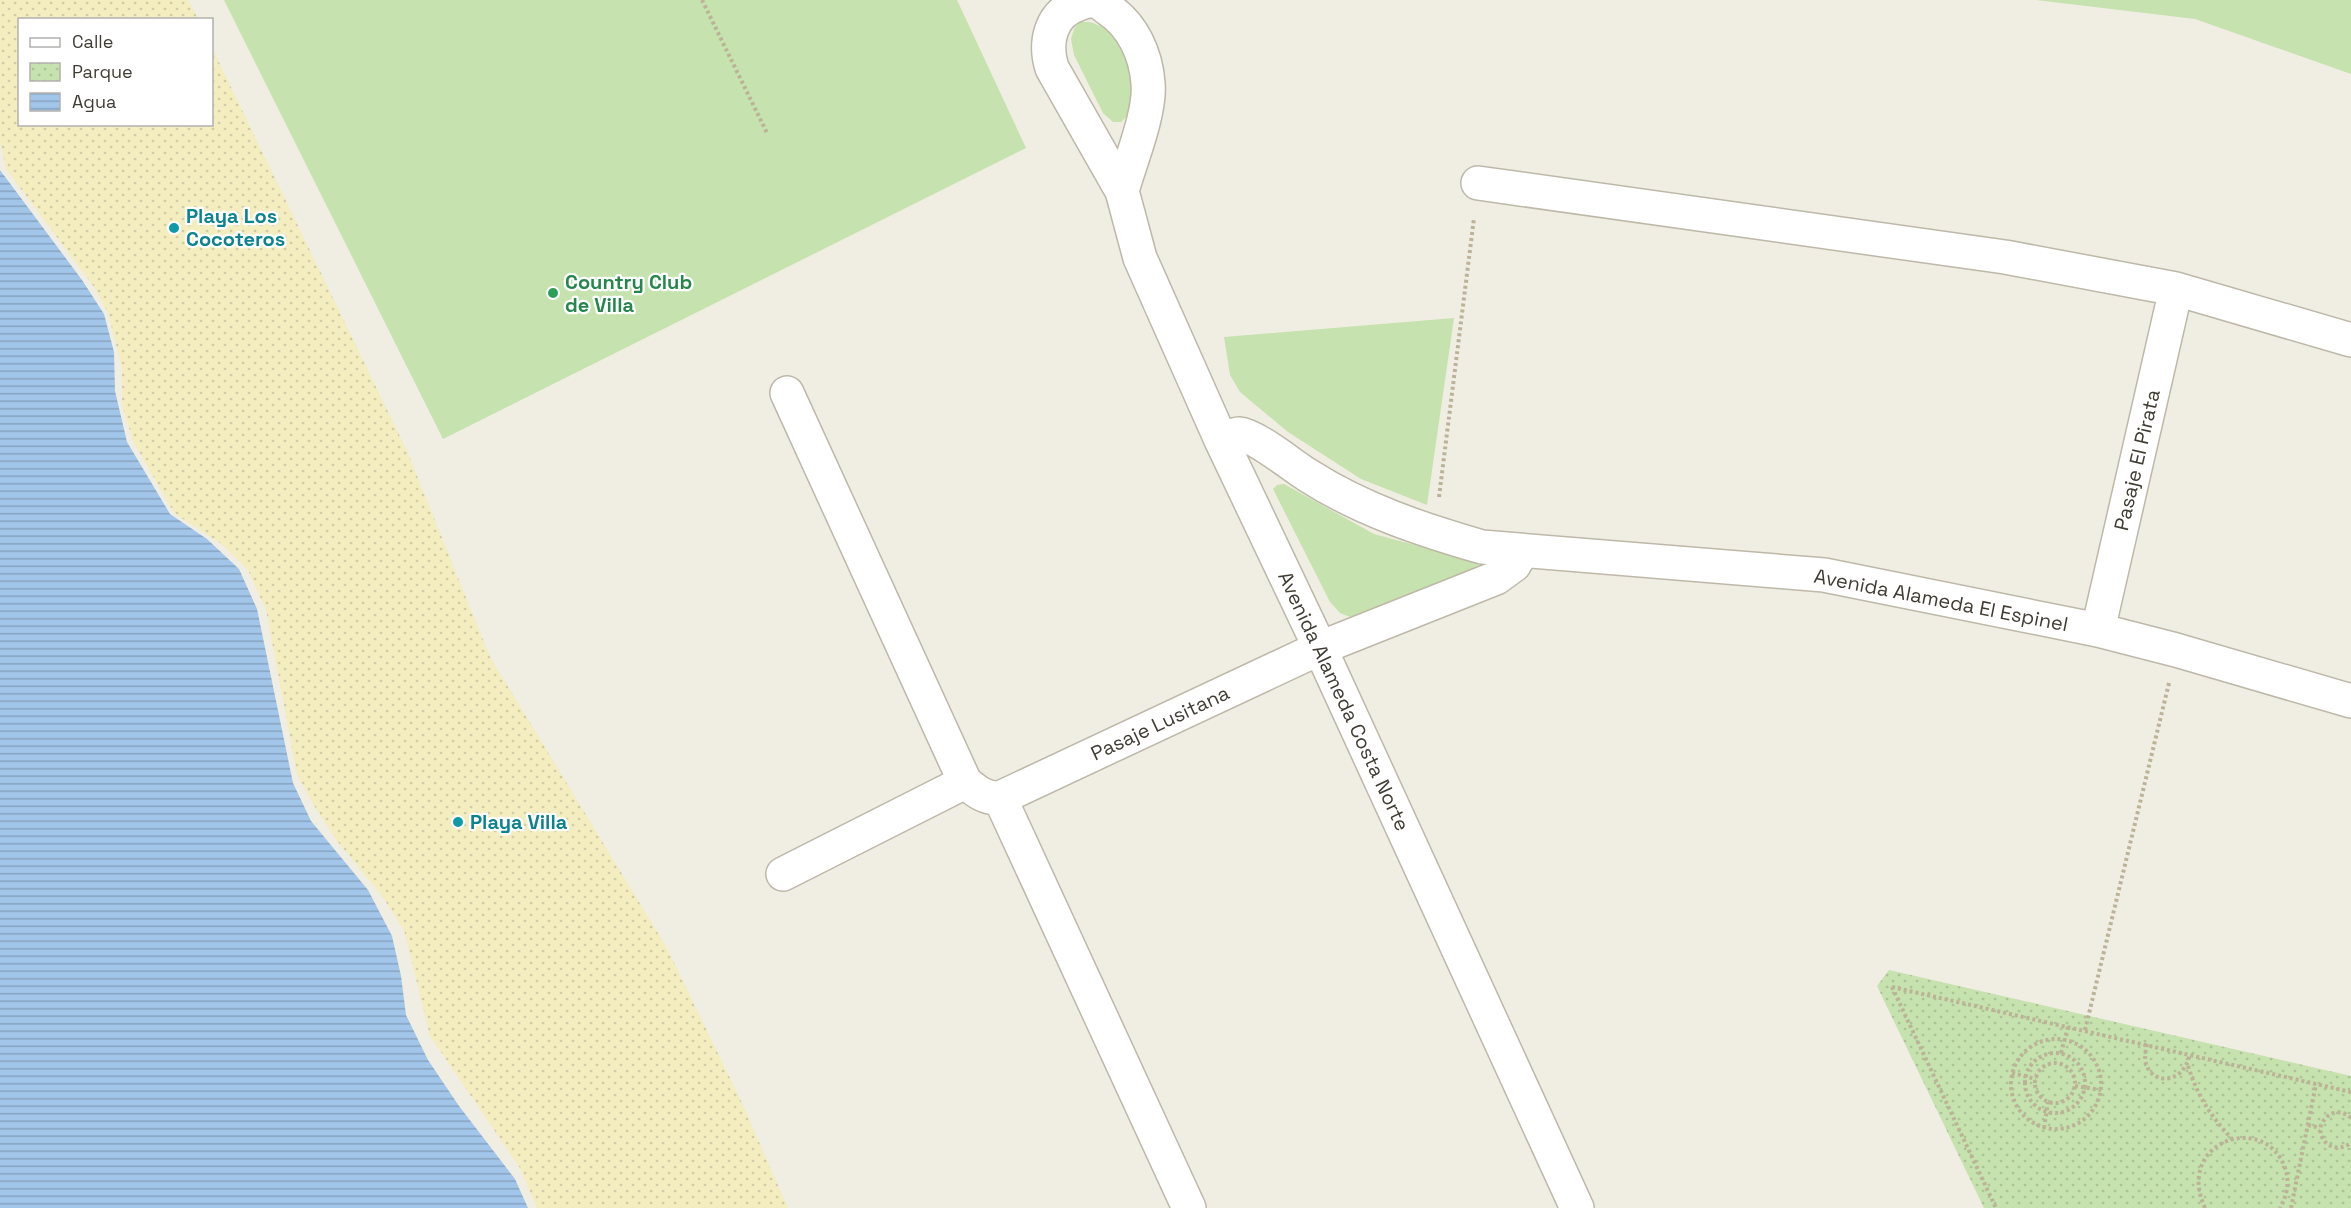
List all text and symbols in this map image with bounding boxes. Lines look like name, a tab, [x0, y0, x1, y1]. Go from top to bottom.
legend	[18, 18, 213, 126]
text: Calle	[72, 30, 113, 53]
text: Parque	[72, 60, 133, 83]
text: Agua	[72, 90, 116, 113]
place label: Playa Los Cocoteros	[186, 203, 285, 252]
marker: Playa Los Cocoteros	[167, 221, 181, 235]
place label: Country Club de Villa	[565, 269, 692, 318]
marker: Country Club de Villa	[546, 286, 560, 300]
street label: Pasaje El Pirata	[2108, 387, 2166, 533]
street label: Avenida Alameda El Espinel	[1812, 563, 2070, 637]
street label: Avenida Alameda Costa Norte	[1272, 567, 1416, 835]
street label: Pasaje Lusitana	[1087, 680, 1233, 766]
place label: Playa Villa	[470, 809, 568, 835]
marker: Playa Villa	[451, 815, 465, 829]

